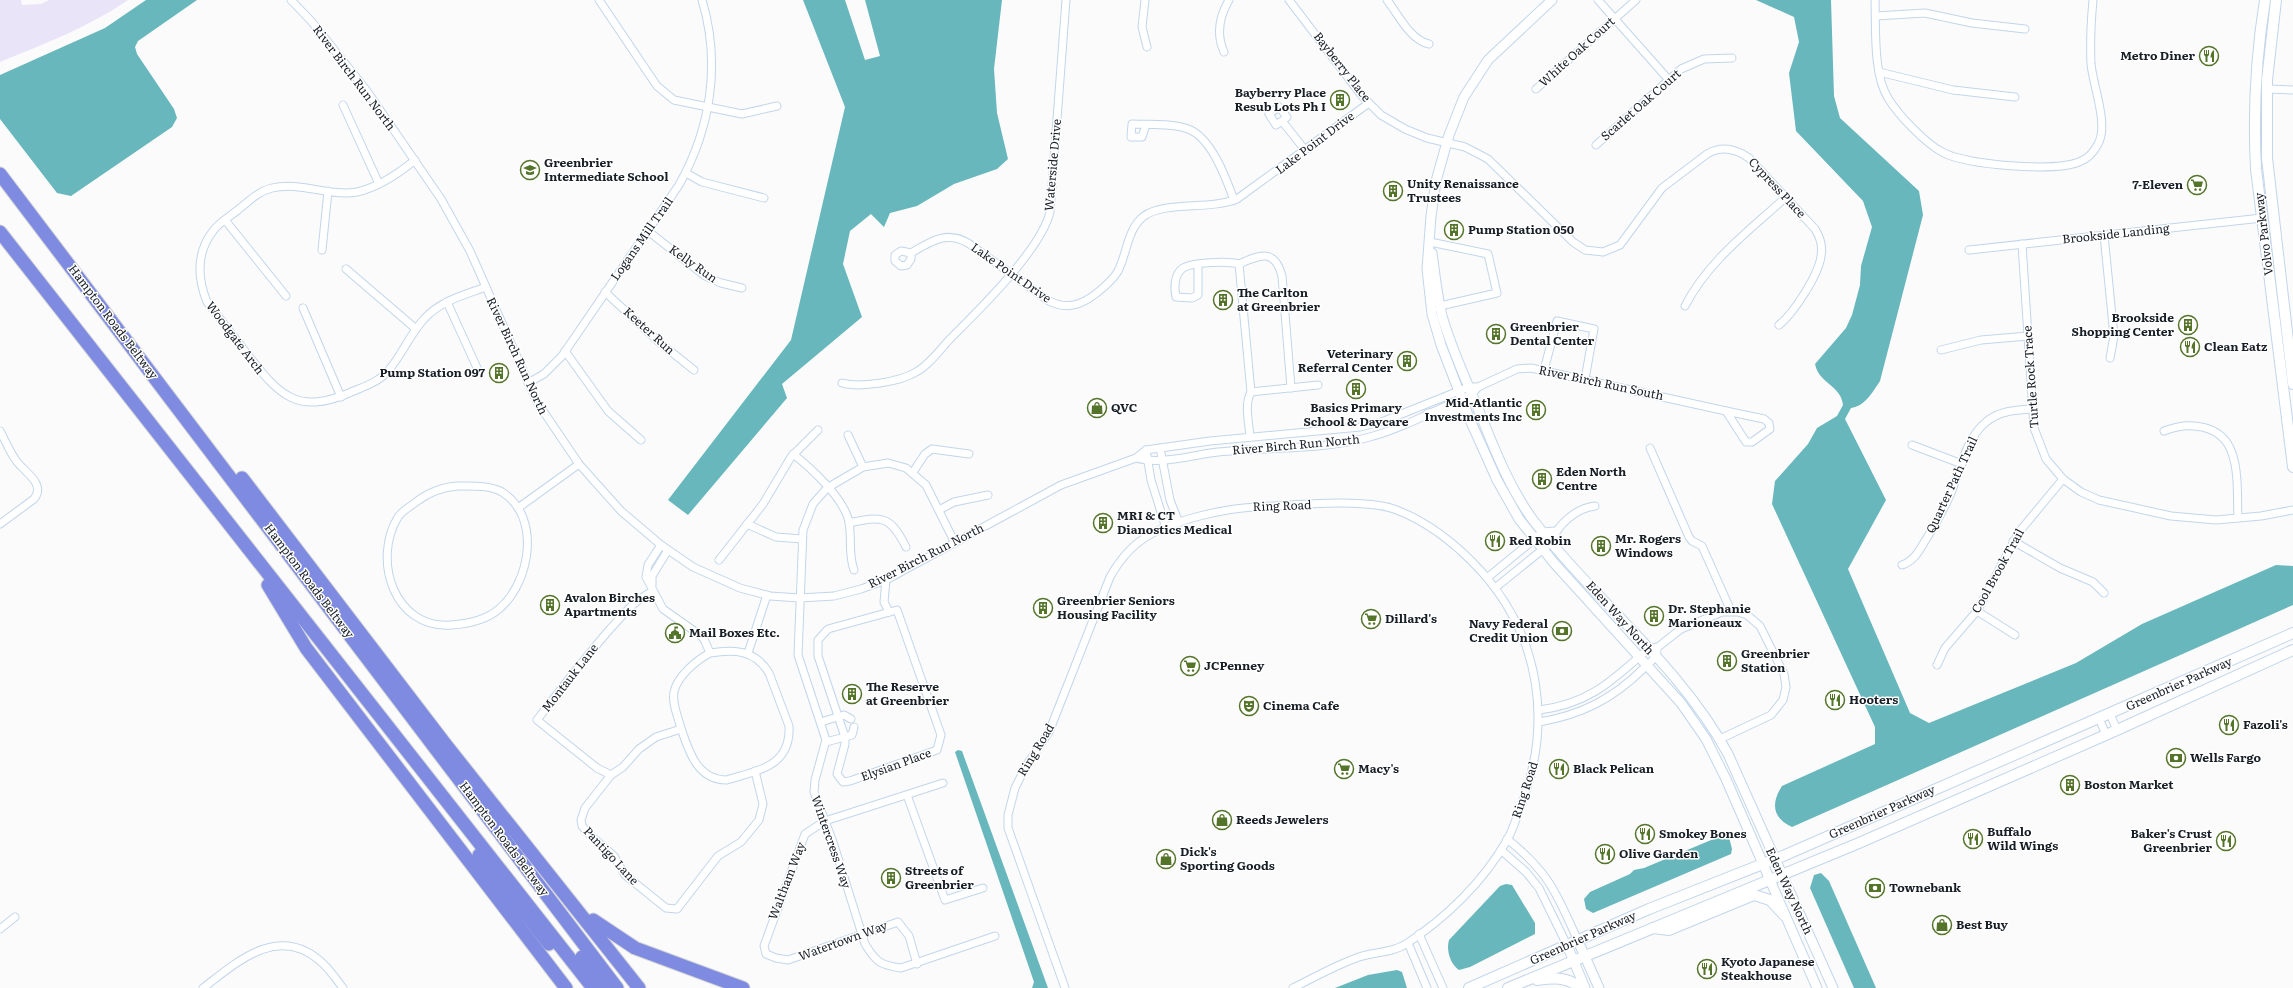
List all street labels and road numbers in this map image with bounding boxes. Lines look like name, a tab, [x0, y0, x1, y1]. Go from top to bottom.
street label: White Oak Court	[1534, 12, 1618, 90]
street label: River Birch Run North	[309, 21, 401, 134]
street label: Bayberry Place	[1310, 28, 1376, 105]
street label: Scarlet Oak Court	[1596, 64, 1684, 144]
street label: Lake Point Drive	[1271, 107, 1358, 178]
street label: Waterside Drive	[1039, 118, 1065, 212]
street label: Cypress Place	[1745, 153, 1811, 222]
street label: Volvo Parkway	[2249, 192, 2277, 277]
street label: Logans Mill Trail	[606, 193, 677, 284]
street label: Brookside Landing	[2061, 218, 2171, 248]
street label: Lake Point Drive	[968, 238, 1055, 307]
street label: Kelly Run	[666, 240, 722, 287]
street label: Hampton Roads Beltway	[65, 260, 163, 383]
street label: River Birch Run North	[483, 294, 553, 417]
street label: Woodgate Arch	[202, 297, 269, 378]
street label: Keeter Run	[620, 302, 679, 358]
street label: Turtle Rock Trace	[2017, 325, 2043, 429]
street label: River Birch Run South	[1537, 360, 1665, 404]
street label: River Birch Run North	[1231, 429, 1360, 459]
street label: Quarter Path Trail	[1921, 433, 1981, 536]
street label: Ring Road	[1252, 495, 1312, 515]
street label: River Birch Run North	[864, 518, 987, 592]
street label: Hampton Roads Beltway	[261, 519, 359, 642]
street label: Cool Brook Trail	[1966, 525, 2028, 616]
street label: Eden Way North	[1583, 576, 1659, 658]
street label: Montauk Lane	[537, 639, 602, 715]
street label: Greenbrier Parkway	[2123, 652, 2235, 715]
street label: Ring Road	[1012, 719, 1058, 779]
street label: Elysian Place	[858, 743, 933, 785]
street label: Ring Road	[1506, 758, 1542, 820]
street label: Hampton Roads Beltway	[456, 777, 554, 900]
street label: Greenbrier Parkway	[1826, 780, 1938, 843]
street label: Wintercress Way	[808, 793, 856, 891]
street label: Pantigo Lane	[580, 822, 644, 889]
street label: Waltham Way	[763, 839, 809, 922]
street label: Eden Way North	[1762, 844, 1818, 937]
street label: Greenbrier Parkway	[1527, 906, 1639, 969]
street label: Watertown Way	[796, 916, 890, 965]

